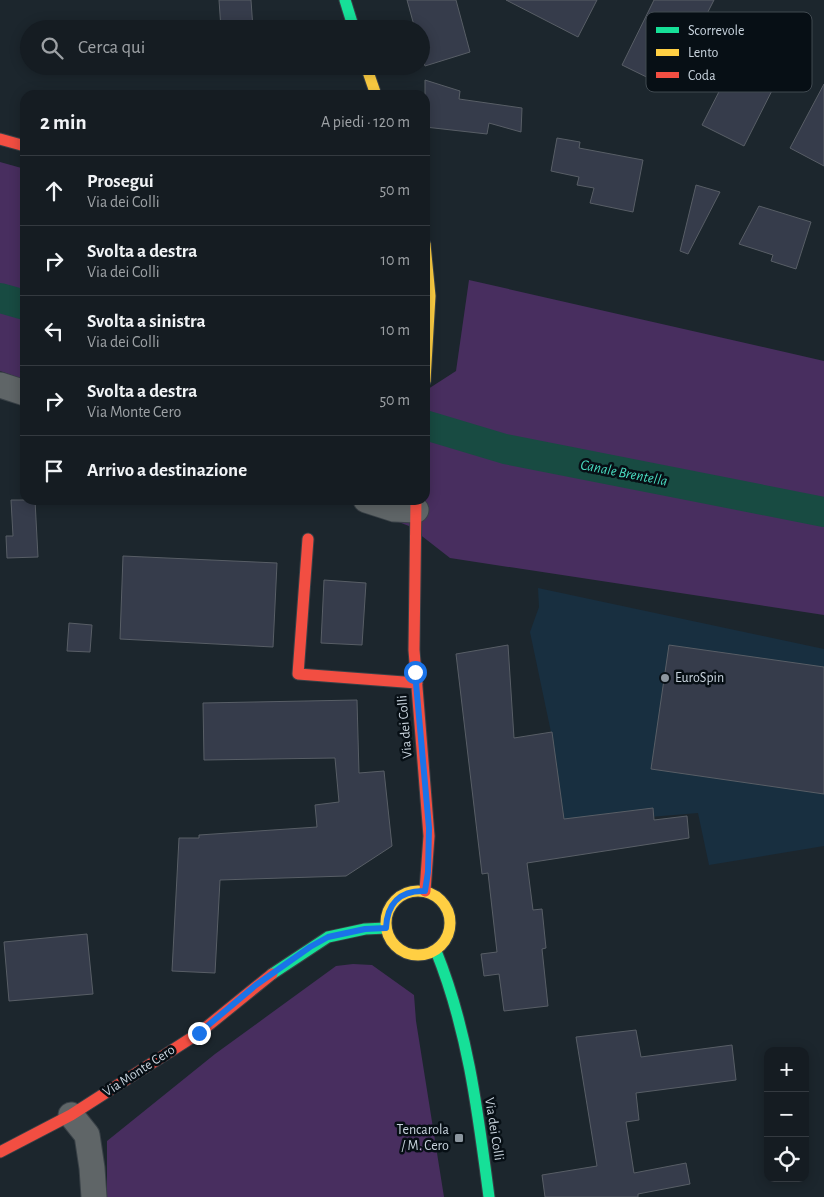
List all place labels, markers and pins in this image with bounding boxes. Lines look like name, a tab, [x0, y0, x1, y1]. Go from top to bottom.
place label: EuroSpin	[675, 671, 724, 685]
marker: EuroSpin	[659, 672, 671, 684]
place label: Tencarola / M. Cero	[397, 1123, 450, 1153]
marker: Tencarola / M. Cero	[453, 1132, 465, 1144]

